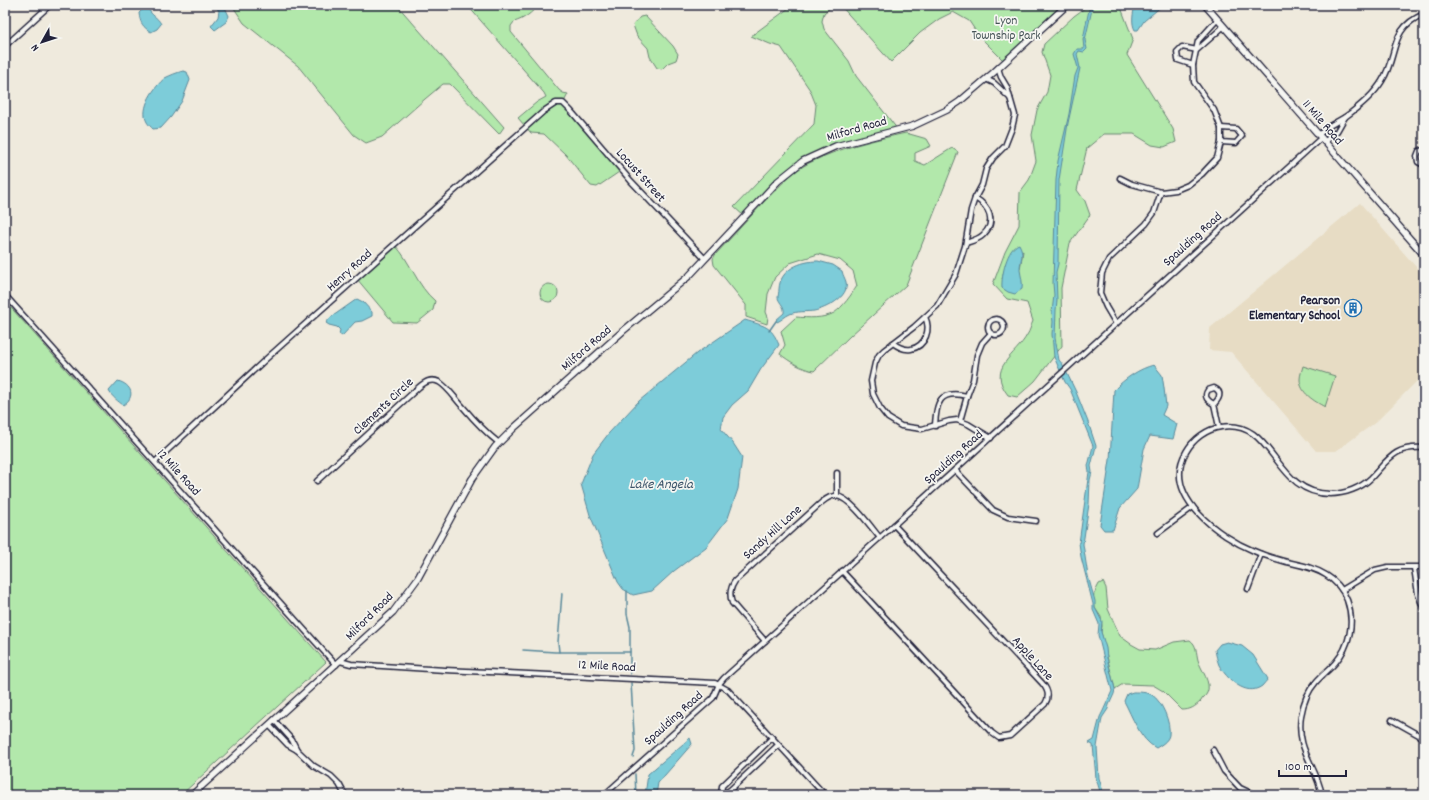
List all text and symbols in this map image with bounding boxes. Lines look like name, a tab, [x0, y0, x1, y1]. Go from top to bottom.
park label: Lyon Township Park	[971, 12, 1041, 46]
north arrow	[22, 22, 62, 62]
text: N	[28, 39, 44, 54]
street label: 11 Mile Road	[1297, 96, 1347, 150]
street label: Milford Road	[825, 112, 889, 148]
street label: Locust Street	[611, 145, 670, 207]
street label: Spaulding Road	[1159, 208, 1227, 272]
street label: Henry Road	[323, 245, 377, 297]
place label: Pearson Elementary School	[1249, 292, 1341, 326]
building icon: Pearson Elementary School	[1343, 298, 1363, 318]
street label: Milford Road	[557, 322, 617, 376]
street label: Clements Circle	[349, 374, 419, 440]
street label: Spaulding Road	[920, 426, 988, 490]
street label: 12 Mile Road	[152, 445, 204, 501]
water label: Lake Angela	[629, 475, 694, 495]
street label: Sandy Hill Lane	[739, 501, 807, 565]
street label: Milford Road	[341, 588, 399, 646]
street label: Apple Lane	[1007, 633, 1057, 686]
street label: 12 Mile Road	[578, 656, 636, 678]
street label: Spaulding Road	[640, 687, 708, 751]
scale bar	[1279, 752, 1346, 778]
text: 100 m	[1285, 759, 1312, 776]

